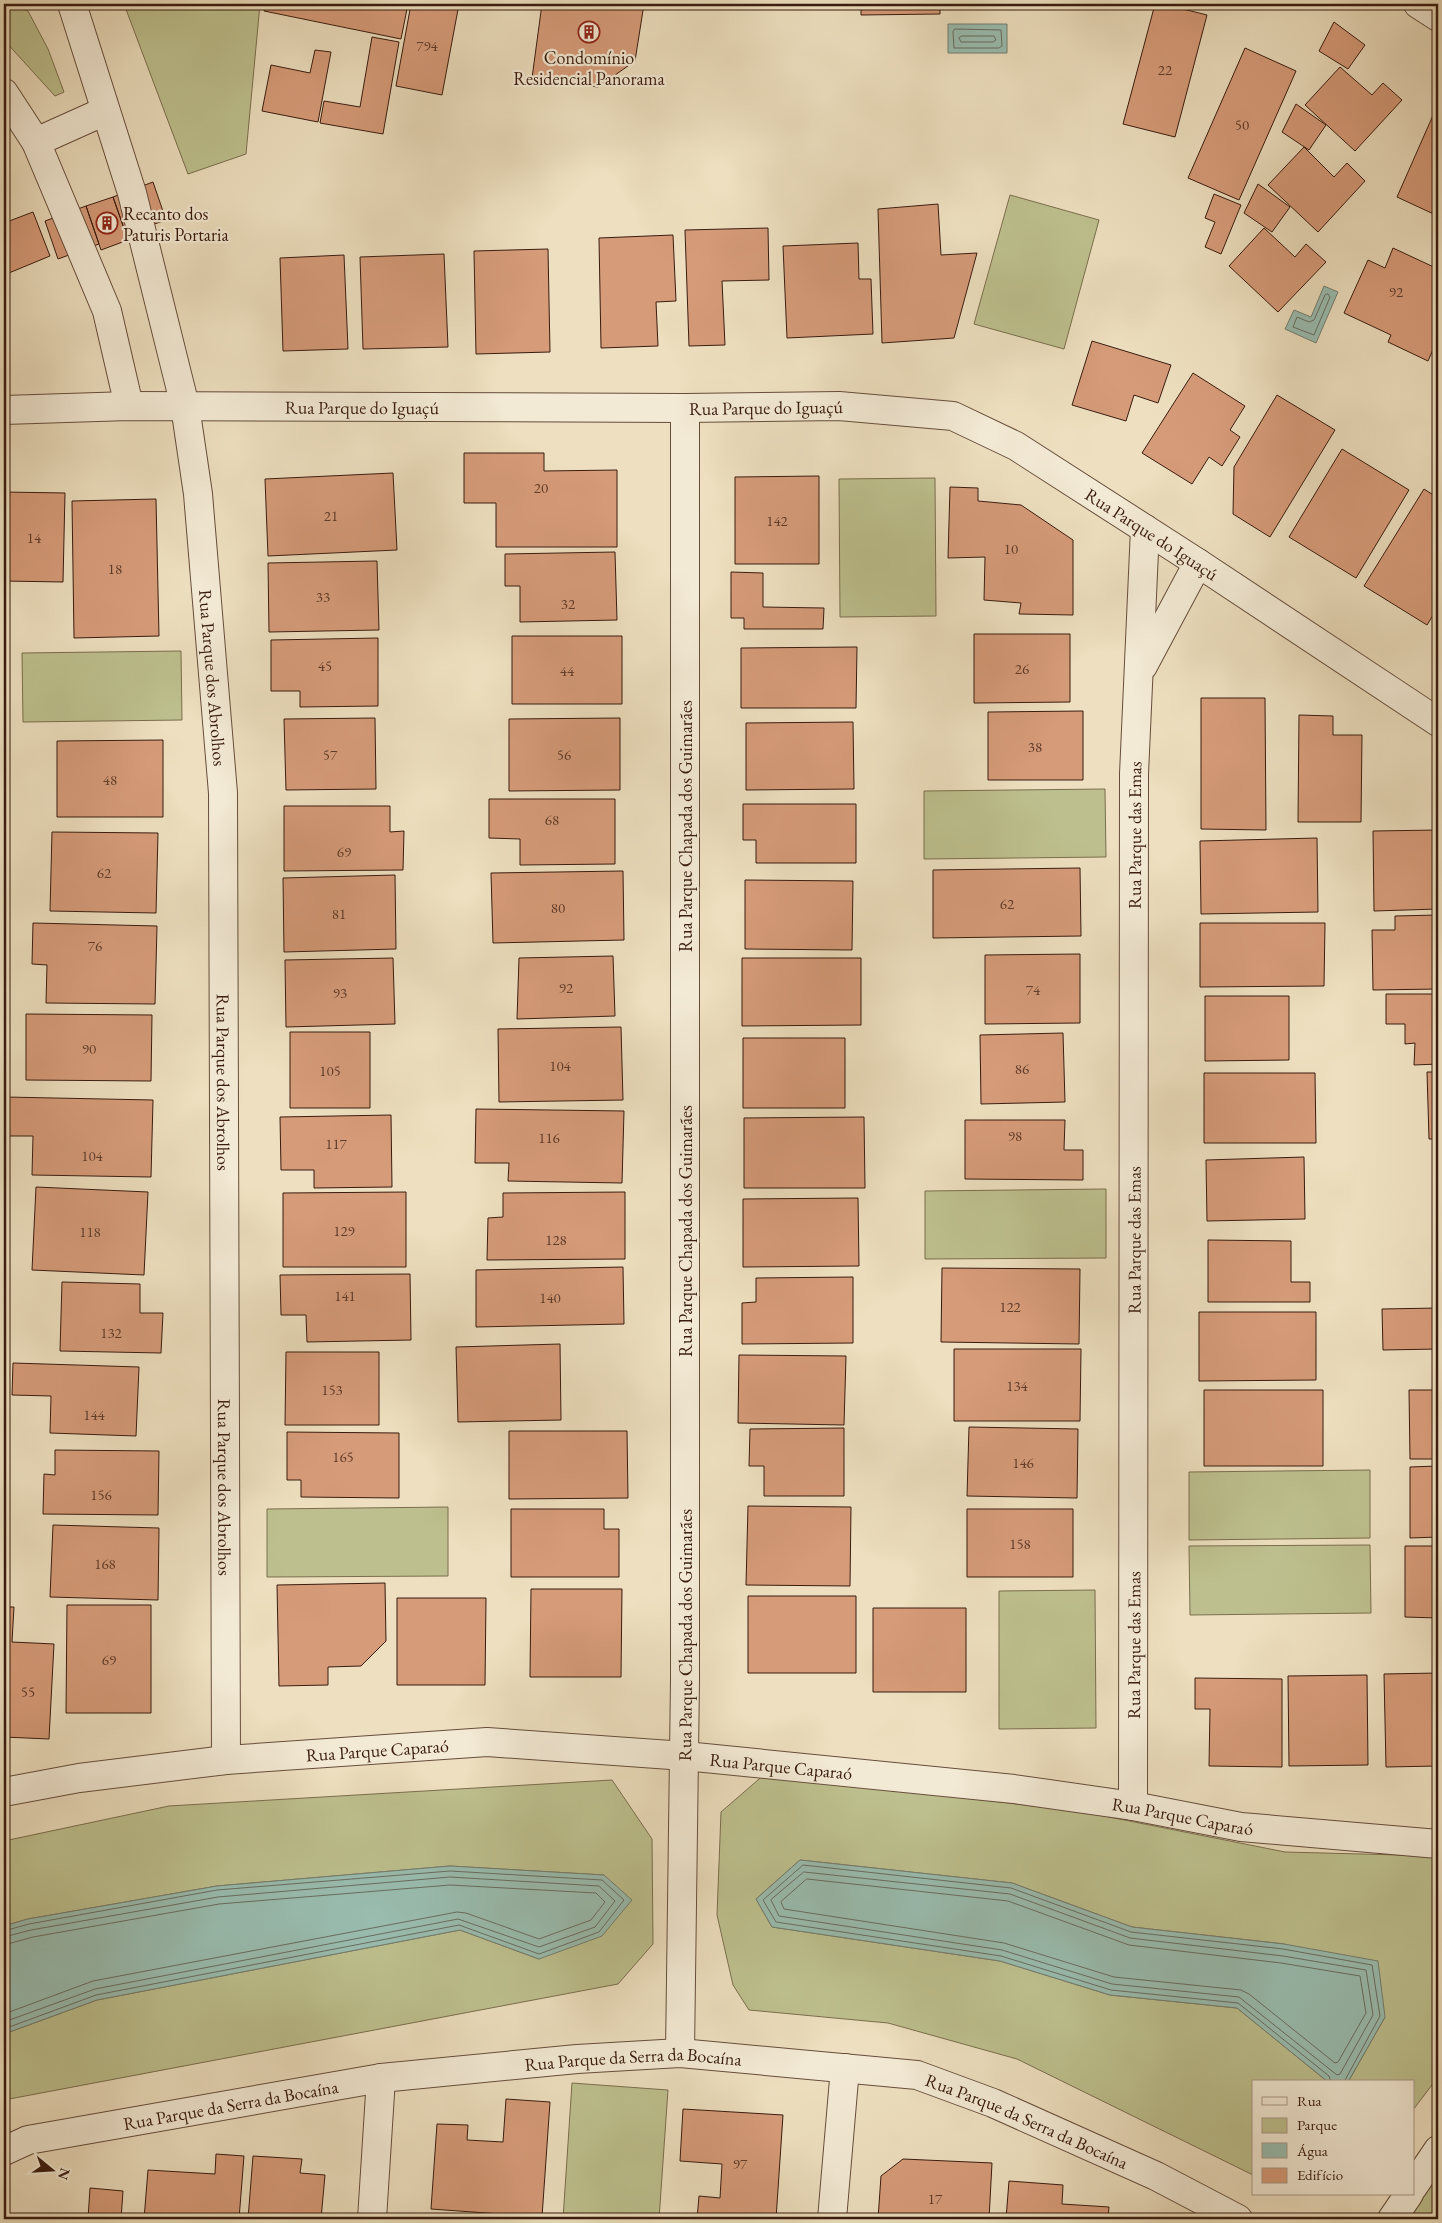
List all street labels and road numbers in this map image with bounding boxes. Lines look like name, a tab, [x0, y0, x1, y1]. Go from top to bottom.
street label: Rua Parque do Iguaçú	[689, 394, 844, 419]
street label: Rua Parque do Iguaçú	[285, 395, 440, 419]
street label: Rua Parque do Iguaçú	[1081, 482, 1223, 585]
street label: Rua Parque dos Abrolhos	[195, 588, 232, 767]
street label: Rua Parque Chapada dos Guimarães	[674, 700, 697, 952]
street label: Rua Parque das Emas	[1122, 760, 1146, 909]
street label: Rua Parque dos Abrolhos	[212, 994, 236, 1171]
street label: Rua Parque Chapada dos Guimarães	[674, 1105, 697, 1357]
street label: Rua Parque das Emas	[1122, 1166, 1145, 1314]
street label: Rua Parque dos Abrolhos	[213, 1399, 237, 1576]
street label: Rua Parque Chapada dos Guimarães	[672, 1509, 697, 1761]
street label: Rua Parque das Emas	[1122, 1571, 1145, 1719]
street label: Rua Parque Caparaó	[305, 1733, 450, 1766]
street label: Rua Parque Caparaó	[709, 1747, 853, 1784]
street label: Rua Parque Caparaó	[1111, 1792, 1254, 1840]
street label: Rua Parque da Serra da Bocaína	[523, 2041, 744, 2076]
street label: Rua Parque da Serra da Bocaína	[923, 2068, 1133, 2174]
street label: Rua Parque da Serra da Bocaína	[121, 2074, 341, 2135]

